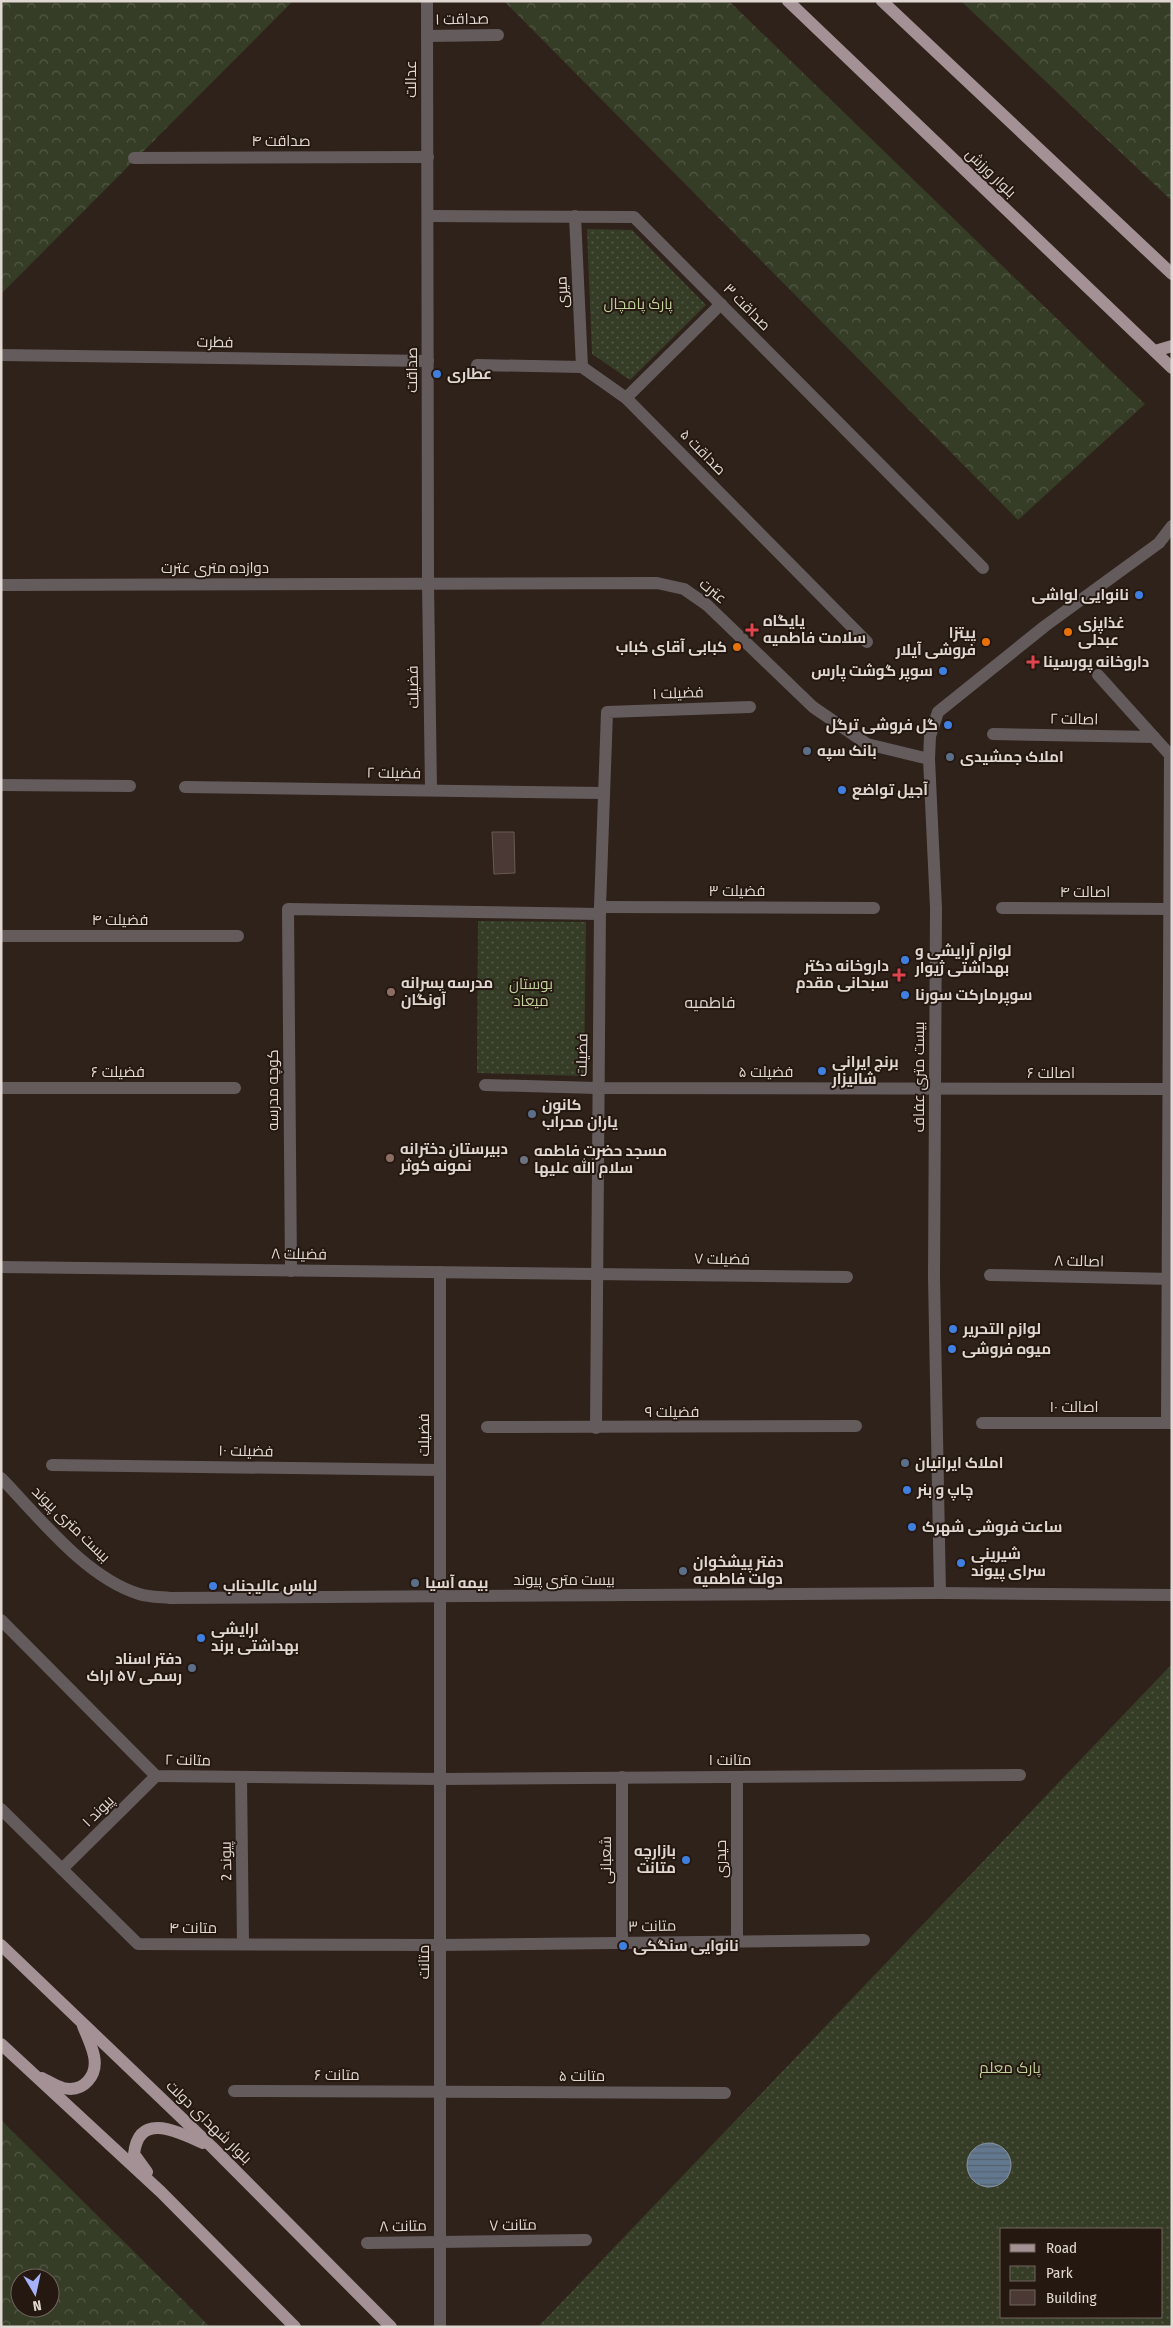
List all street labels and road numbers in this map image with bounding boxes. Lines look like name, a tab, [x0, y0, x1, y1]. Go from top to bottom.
street label: صداقت ۱	[435, 10, 489, 28]
street label: عدالت	[402, 60, 420, 98]
street label: صداقت ۴	[251, 132, 311, 150]
street label: بلوار ورزش	[961, 145, 1020, 202]
street label: میری	[552, 276, 573, 308]
street label: صداقت ۳	[720, 280, 774, 334]
street label: فطرت	[196, 333, 234, 351]
street label: صداقت	[403, 347, 421, 393]
street label: صداقت ۵	[676, 425, 730, 479]
street label: دوازده متری عترت	[161, 559, 269, 578]
street label: عترت	[696, 575, 730, 607]
street label: فضیلت	[404, 665, 422, 709]
street label: فضیلت ۱	[652, 683, 704, 703]
street label: اصالت ۲	[1050, 710, 1098, 728]
street label: فضیلت ۲	[367, 764, 421, 782]
street label: فضیلت ۳	[709, 882, 765, 900]
street label: اصالت ۴	[1060, 883, 1110, 901]
street label: فضیلت ۴	[92, 911, 148, 929]
street label: بیست متری عفاف	[910, 1022, 929, 1133]
street label: فضیلت	[573, 1033, 591, 1077]
street label: کوچه مدرسه	[264, 1049, 283, 1131]
street label: فضیلت ۶	[91, 1063, 145, 1081]
street label: فضیلت ۵	[739, 1063, 793, 1081]
street label: اصالت ۶	[1027, 1064, 1075, 1082]
street label: فضیلت ۸	[271, 1245, 327, 1263]
street label: فضیلت ۷	[694, 1250, 750, 1268]
street label: اصالت ۸	[1054, 1252, 1104, 1270]
street label: اصالت ۱۰	[1049, 1398, 1099, 1416]
street label: فضیلت ۹	[645, 1403, 699, 1421]
street label: فضیلت	[415, 1413, 433, 1457]
street label: فضیلت ۱۰	[218, 1442, 274, 1460]
street label: بیست متری پیوند	[27, 1482, 114, 1567]
street label: بیست متری پیوند	[513, 1571, 615, 1590]
street label: متانت ۲	[165, 1751, 211, 1769]
street label: متانت ۱	[709, 1751, 751, 1769]
street label: پیوند ۱	[78, 1791, 118, 1831]
street label: شعبانی	[597, 1836, 616, 1884]
street label: حیدری	[712, 1840, 731, 1878]
street label: پیوند 2	[217, 1841, 236, 1881]
street label: متانت ۳	[628, 1917, 676, 1935]
street label: متانت ۴	[169, 1919, 217, 1937]
street label: متانت	[415, 1945, 433, 1979]
street label: متانت ۶	[314, 2066, 360, 2084]
street label: متانت ۵	[559, 2067, 605, 2085]
street label: بلوار شهدای دولت	[162, 2077, 256, 2168]
street label: متانت ۷	[489, 2216, 537, 2234]
street label: متانت ۸	[379, 2217, 427, 2235]

